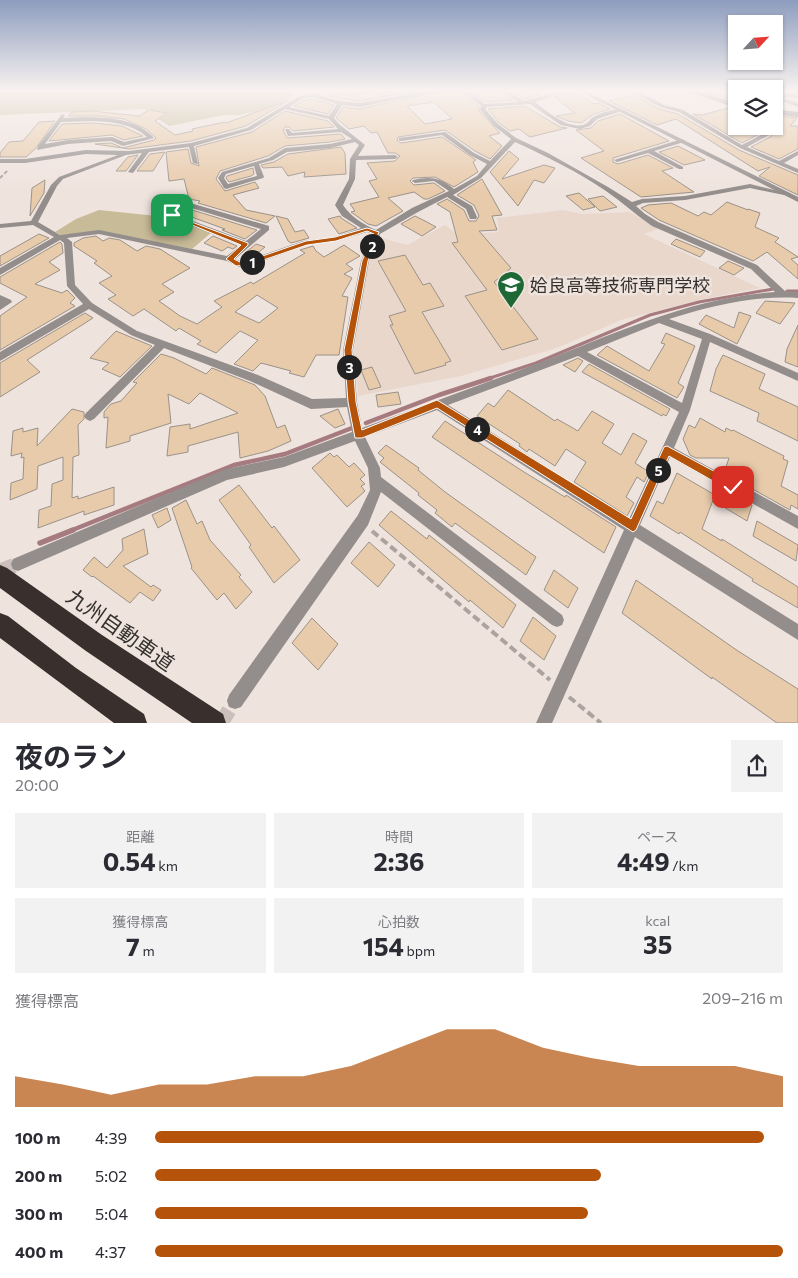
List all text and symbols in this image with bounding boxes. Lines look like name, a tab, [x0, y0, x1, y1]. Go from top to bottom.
north arrow	[728, 15, 782, 70]
map controls	[728, 15, 783, 135]
button: layers	[728, 80, 783, 135]
pin	[151, 194, 193, 236]
icon: arrive	[158, 201, 186, 229]
pin: 2	[360, 234, 384, 258]
text: 2	[369, 238, 376, 255]
pin: 1	[240, 250, 264, 274]
text: 1	[249, 254, 256, 271]
school or university icon: 姶良高等技術専門学校	[496, 270, 526, 309]
place label: 姶良高等技術専門学校	[530, 274, 710, 296]
pin: 3	[336, 354, 362, 380]
text: 3	[345, 359, 354, 376]
pin: 4	[464, 416, 490, 442]
text: 4	[473, 421, 482, 438]
pin: 5	[646, 458, 670, 482]
text: 5	[654, 462, 663, 479]
pin	[712, 466, 754, 508]
icon: check	[719, 473, 747, 501]
street label: 九州自動車道	[62, 583, 180, 675]
text: 夜のラン	[15, 739, 127, 773]
button: share	[731, 740, 783, 792]
text: 20:00	[15, 775, 59, 794]
text: 距離	[126, 828, 154, 845]
text: 時間	[385, 828, 413, 845]
text: ペース	[637, 828, 678, 845]
text: 0.54	[103, 846, 155, 876]
text: 2:36	[374, 846, 424, 876]
text: 4:49	[617, 846, 670, 876]
text: km	[155, 857, 178, 874]
text: /km	[670, 857, 698, 874]
text: kcal	[645, 912, 670, 929]
text: 獲得標高	[112, 913, 168, 930]
text: 心拍数	[378, 913, 420, 930]
text: 35	[643, 929, 672, 959]
text: 7	[126, 931, 140, 961]
text: 154	[363, 931, 404, 961]
text: m	[140, 942, 155, 959]
text: bpm	[404, 942, 435, 959]
text: 209–216 m	[702, 988, 783, 1007]
text: 獲得標高	[15, 991, 79, 1010]
text: 100 m	[15, 1128, 61, 1147]
text: 4:39	[95, 1128, 127, 1147]
text: 200 m	[15, 1166, 62, 1185]
text: 5:02	[95, 1166, 127, 1185]
text: 300 m	[15, 1204, 63, 1223]
text: 5:04	[95, 1204, 128, 1223]
text: 400 m	[15, 1242, 63, 1261]
text: 4:37	[95, 1242, 126, 1261]

